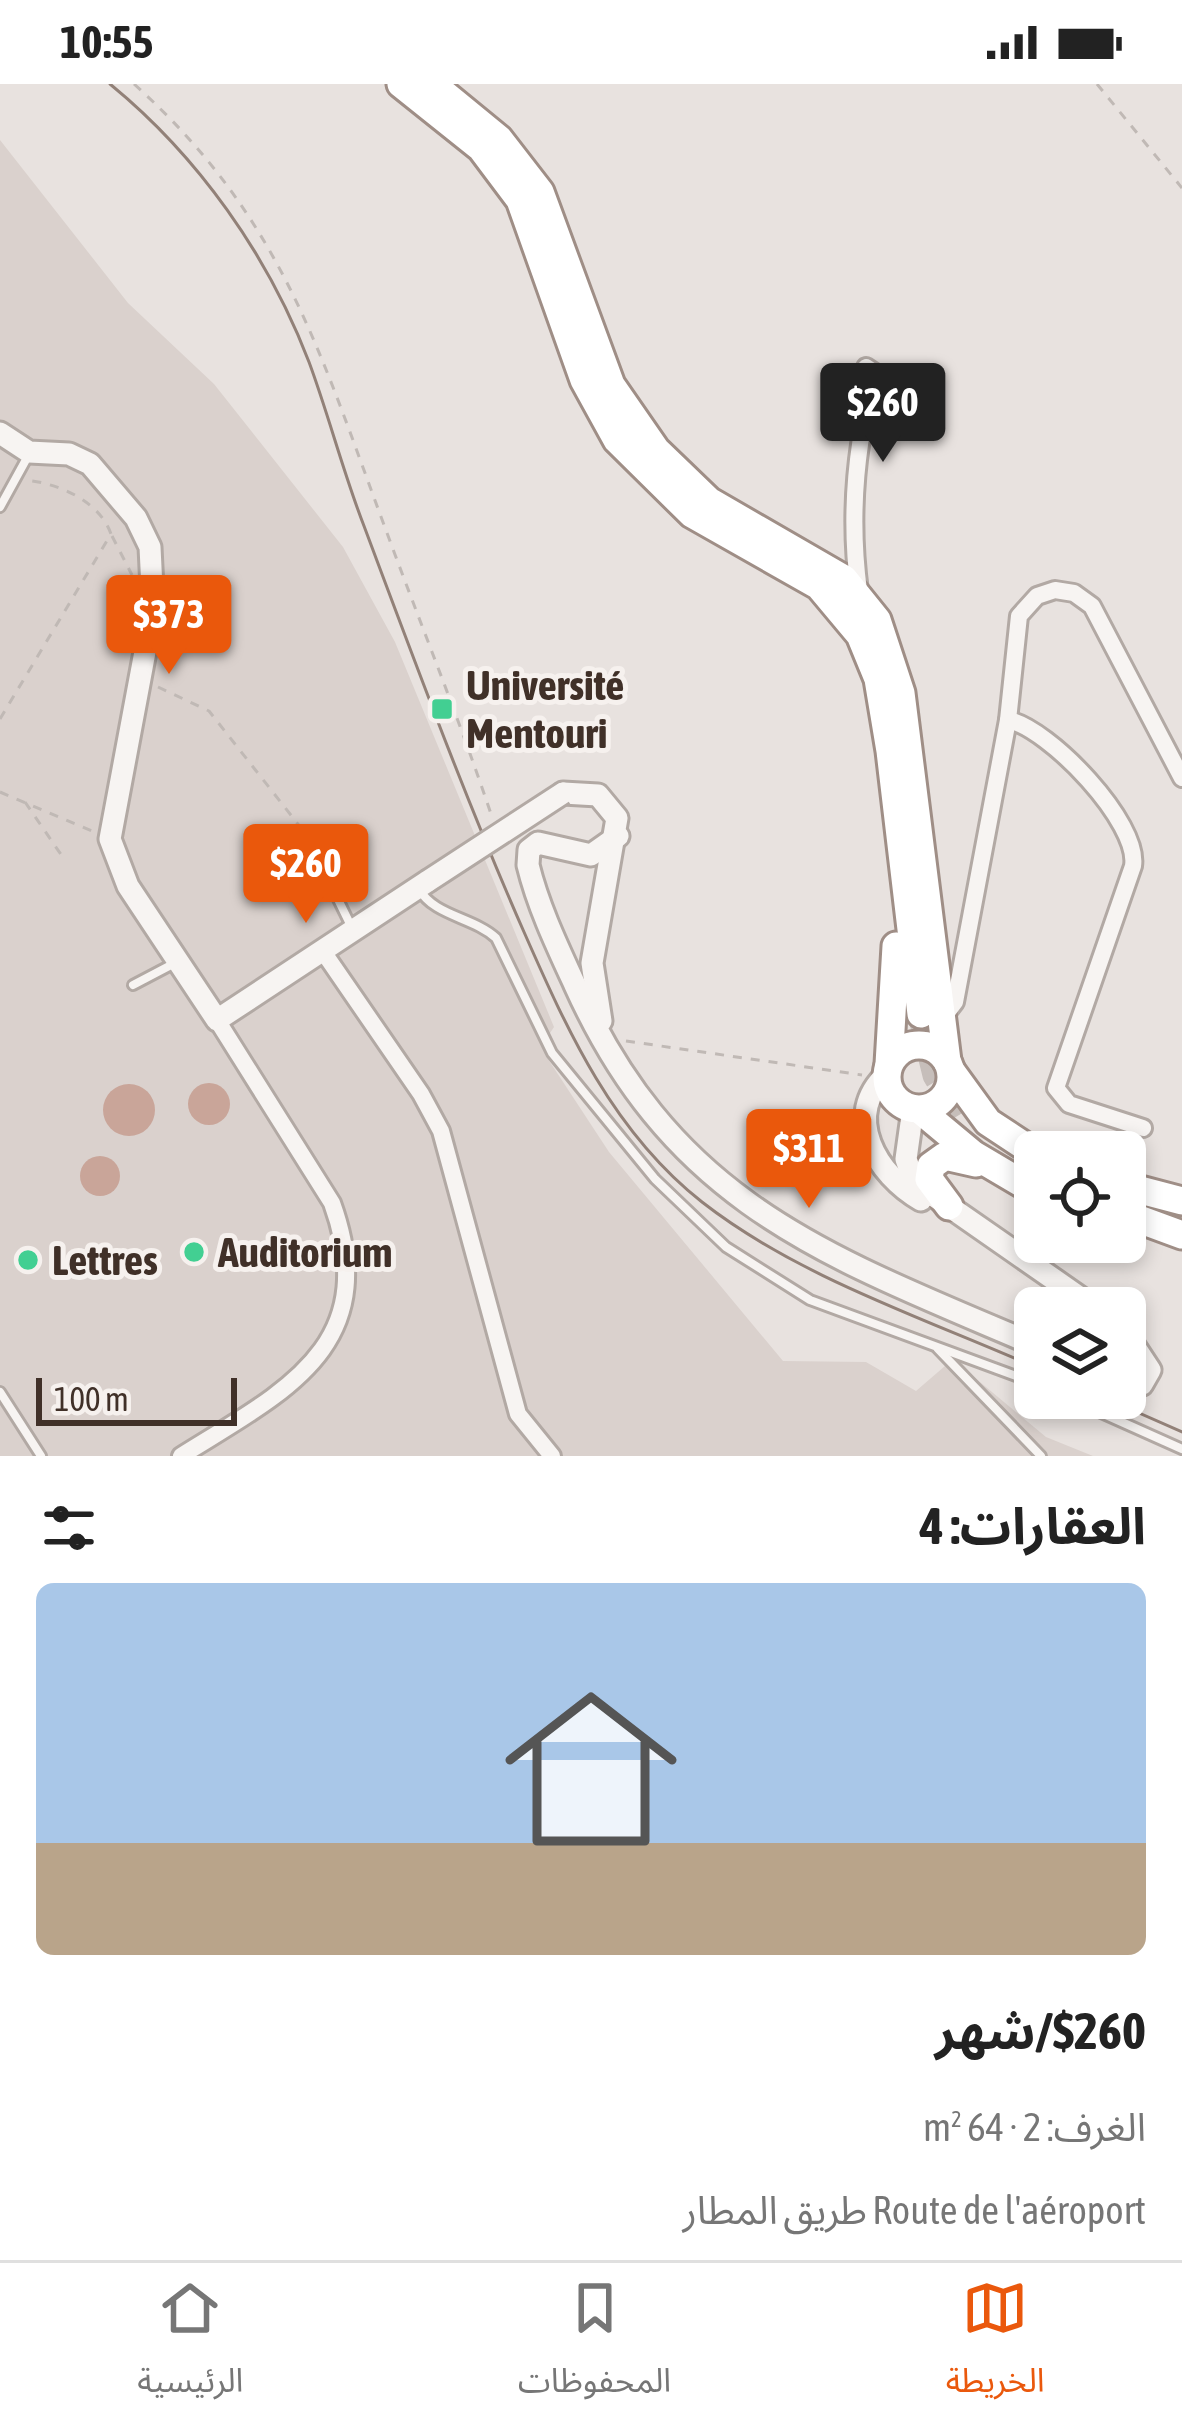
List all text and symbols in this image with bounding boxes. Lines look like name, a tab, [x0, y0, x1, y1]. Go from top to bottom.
text: 10:55	[60, 16, 154, 68]
pin: $260	[812, 363, 954, 465]
text: $260	[847, 380, 919, 424]
pin: $373	[98, 575, 240, 677]
text: $373	[133, 592, 205, 636]
place label: Université Mentouri	[466, 661, 624, 757]
marker: Université Mentouri	[429, 696, 455, 722]
pin: $260	[235, 824, 377, 926]
text: $260	[270, 841, 342, 885]
pin: $311	[738, 1109, 880, 1211]
text: $311	[773, 1126, 845, 1170]
map controls	[1014, 1131, 1146, 1419]
button: locate	[1014, 1131, 1146, 1263]
place label: Auditorium	[217, 1228, 392, 1276]
place label: Lettres	[52, 1236, 158, 1284]
marker: Auditorium	[181, 1239, 207, 1265]
marker: Lettres	[15, 1247, 41, 1273]
button: layers	[1014, 1287, 1146, 1419]
scale bar	[36, 1372, 237, 1425]
text: 100 m	[54, 1380, 129, 1418]
icon: filters	[36, 1495, 102, 1561]
text: العقارات: 4	[920, 1496, 1146, 1555]
icon: home	[483, 1661, 699, 1877]
text: $260/شهر	[935, 2001, 1146, 2060]
text: الغرف: 2 · 64 m²	[923, 2105, 1146, 2149]
text: Route de l'aéroport طريق المطار	[682, 2188, 1146, 2232]
tab: الرئيسية	[137, 2275, 243, 2416]
tab: المحفوظات	[518, 2275, 671, 2416]
tab: الخريطة	[946, 2275, 1045, 2416]

